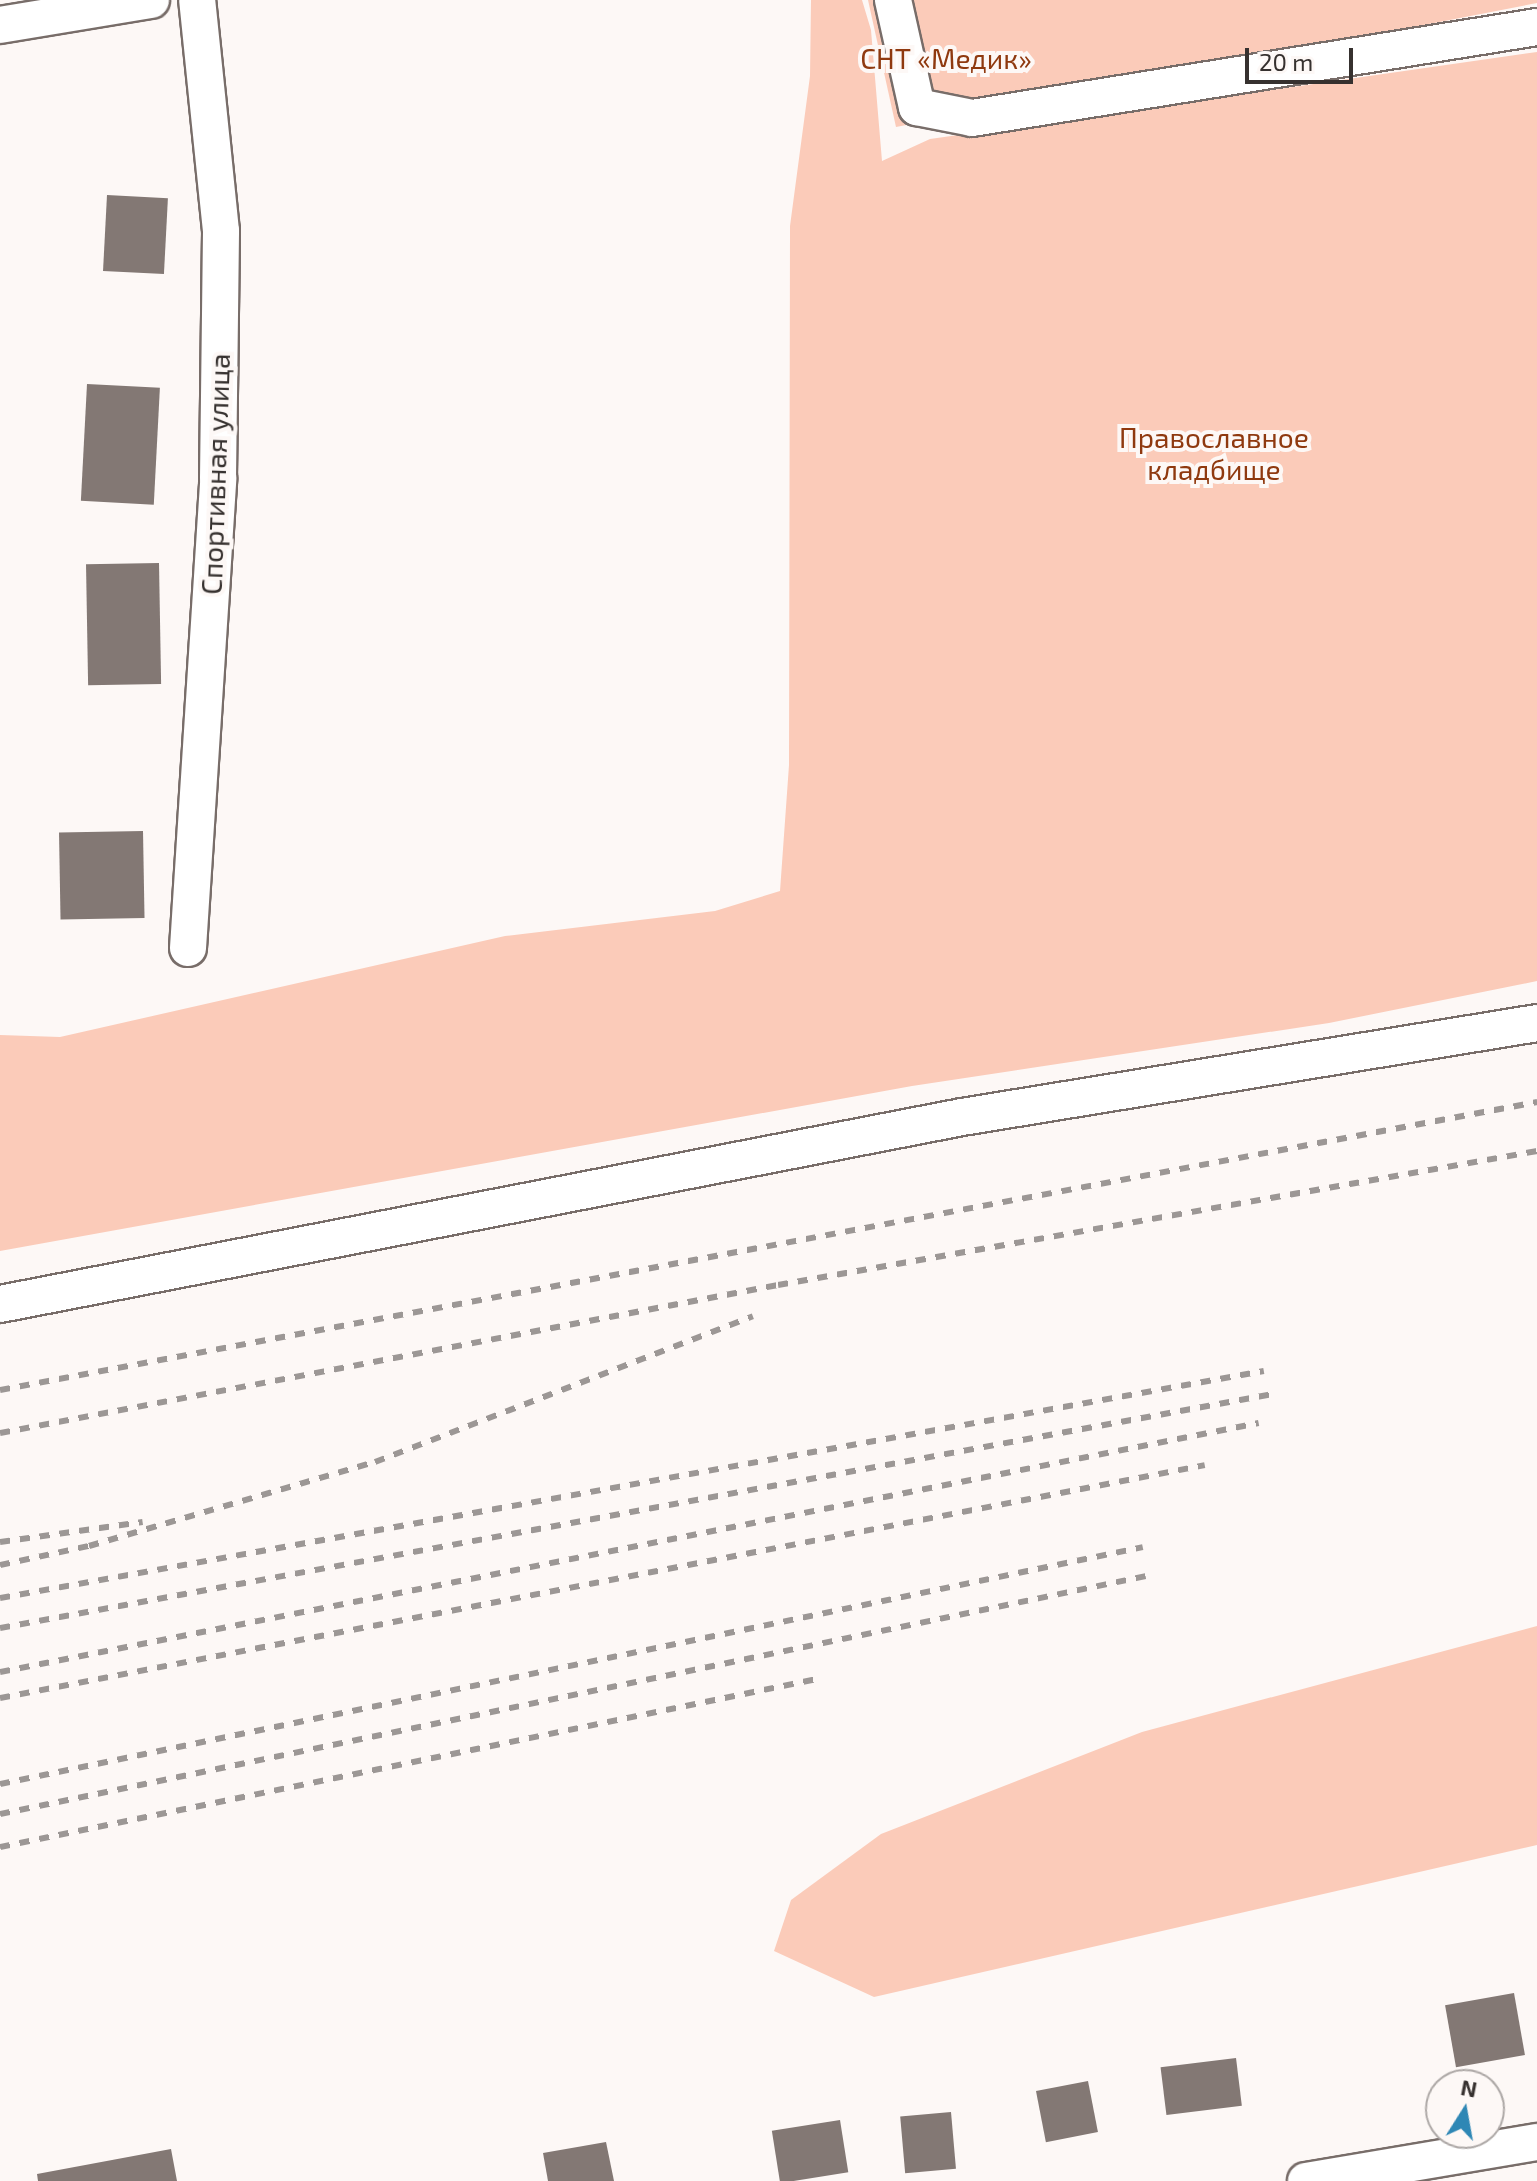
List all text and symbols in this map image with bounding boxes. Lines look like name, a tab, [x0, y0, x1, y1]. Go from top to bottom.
scale bar	[1249, 32, 1357, 82]
park label: СНТ «Медик»	[860, 41, 1032, 75]
text: 20 m	[1259, 47, 1313, 76]
street label: Спортивная улица	[194, 353, 236, 595]
park label: Православное кладбище	[1119, 420, 1309, 486]
north arrow	[1425, 2069, 1505, 2149]
text: N	[1459, 2073, 1479, 2102]

